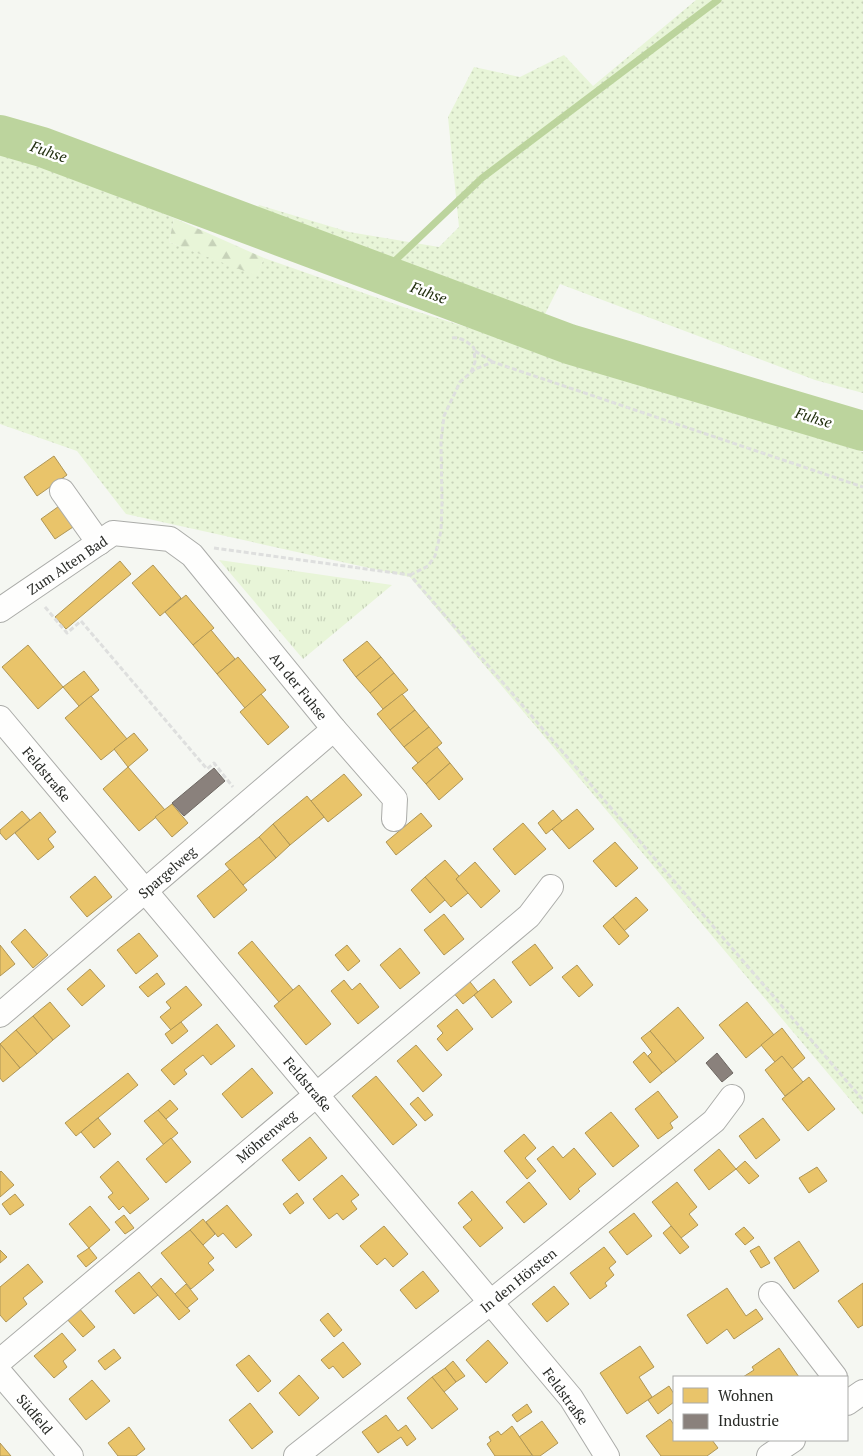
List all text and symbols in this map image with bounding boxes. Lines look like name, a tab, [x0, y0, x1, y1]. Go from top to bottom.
water label: Fuhse	[27, 135, 70, 167]
water label: Fuhse	[407, 276, 450, 308]
water label: Fuhse	[792, 402, 835, 432]
street label: Zum Alten Bad	[23, 531, 111, 599]
street label: An der Fuhse	[266, 648, 332, 724]
street label: Feldstraße	[18, 742, 76, 806]
street label: Spargelweg	[134, 841, 200, 902]
street label: Feldstraße	[279, 1052, 337, 1116]
street label: Möhrenweg	[232, 1105, 301, 1167]
street label: In den Hörsten	[476, 1243, 561, 1317]
street label: Feldstraße	[539, 1364, 593, 1428]
legend	[673, 1376, 848, 1441]
text: Wohnen	[718, 1385, 774, 1405]
street label: Südfeld	[13, 1390, 57, 1438]
text: Industrie	[718, 1410, 779, 1430]

